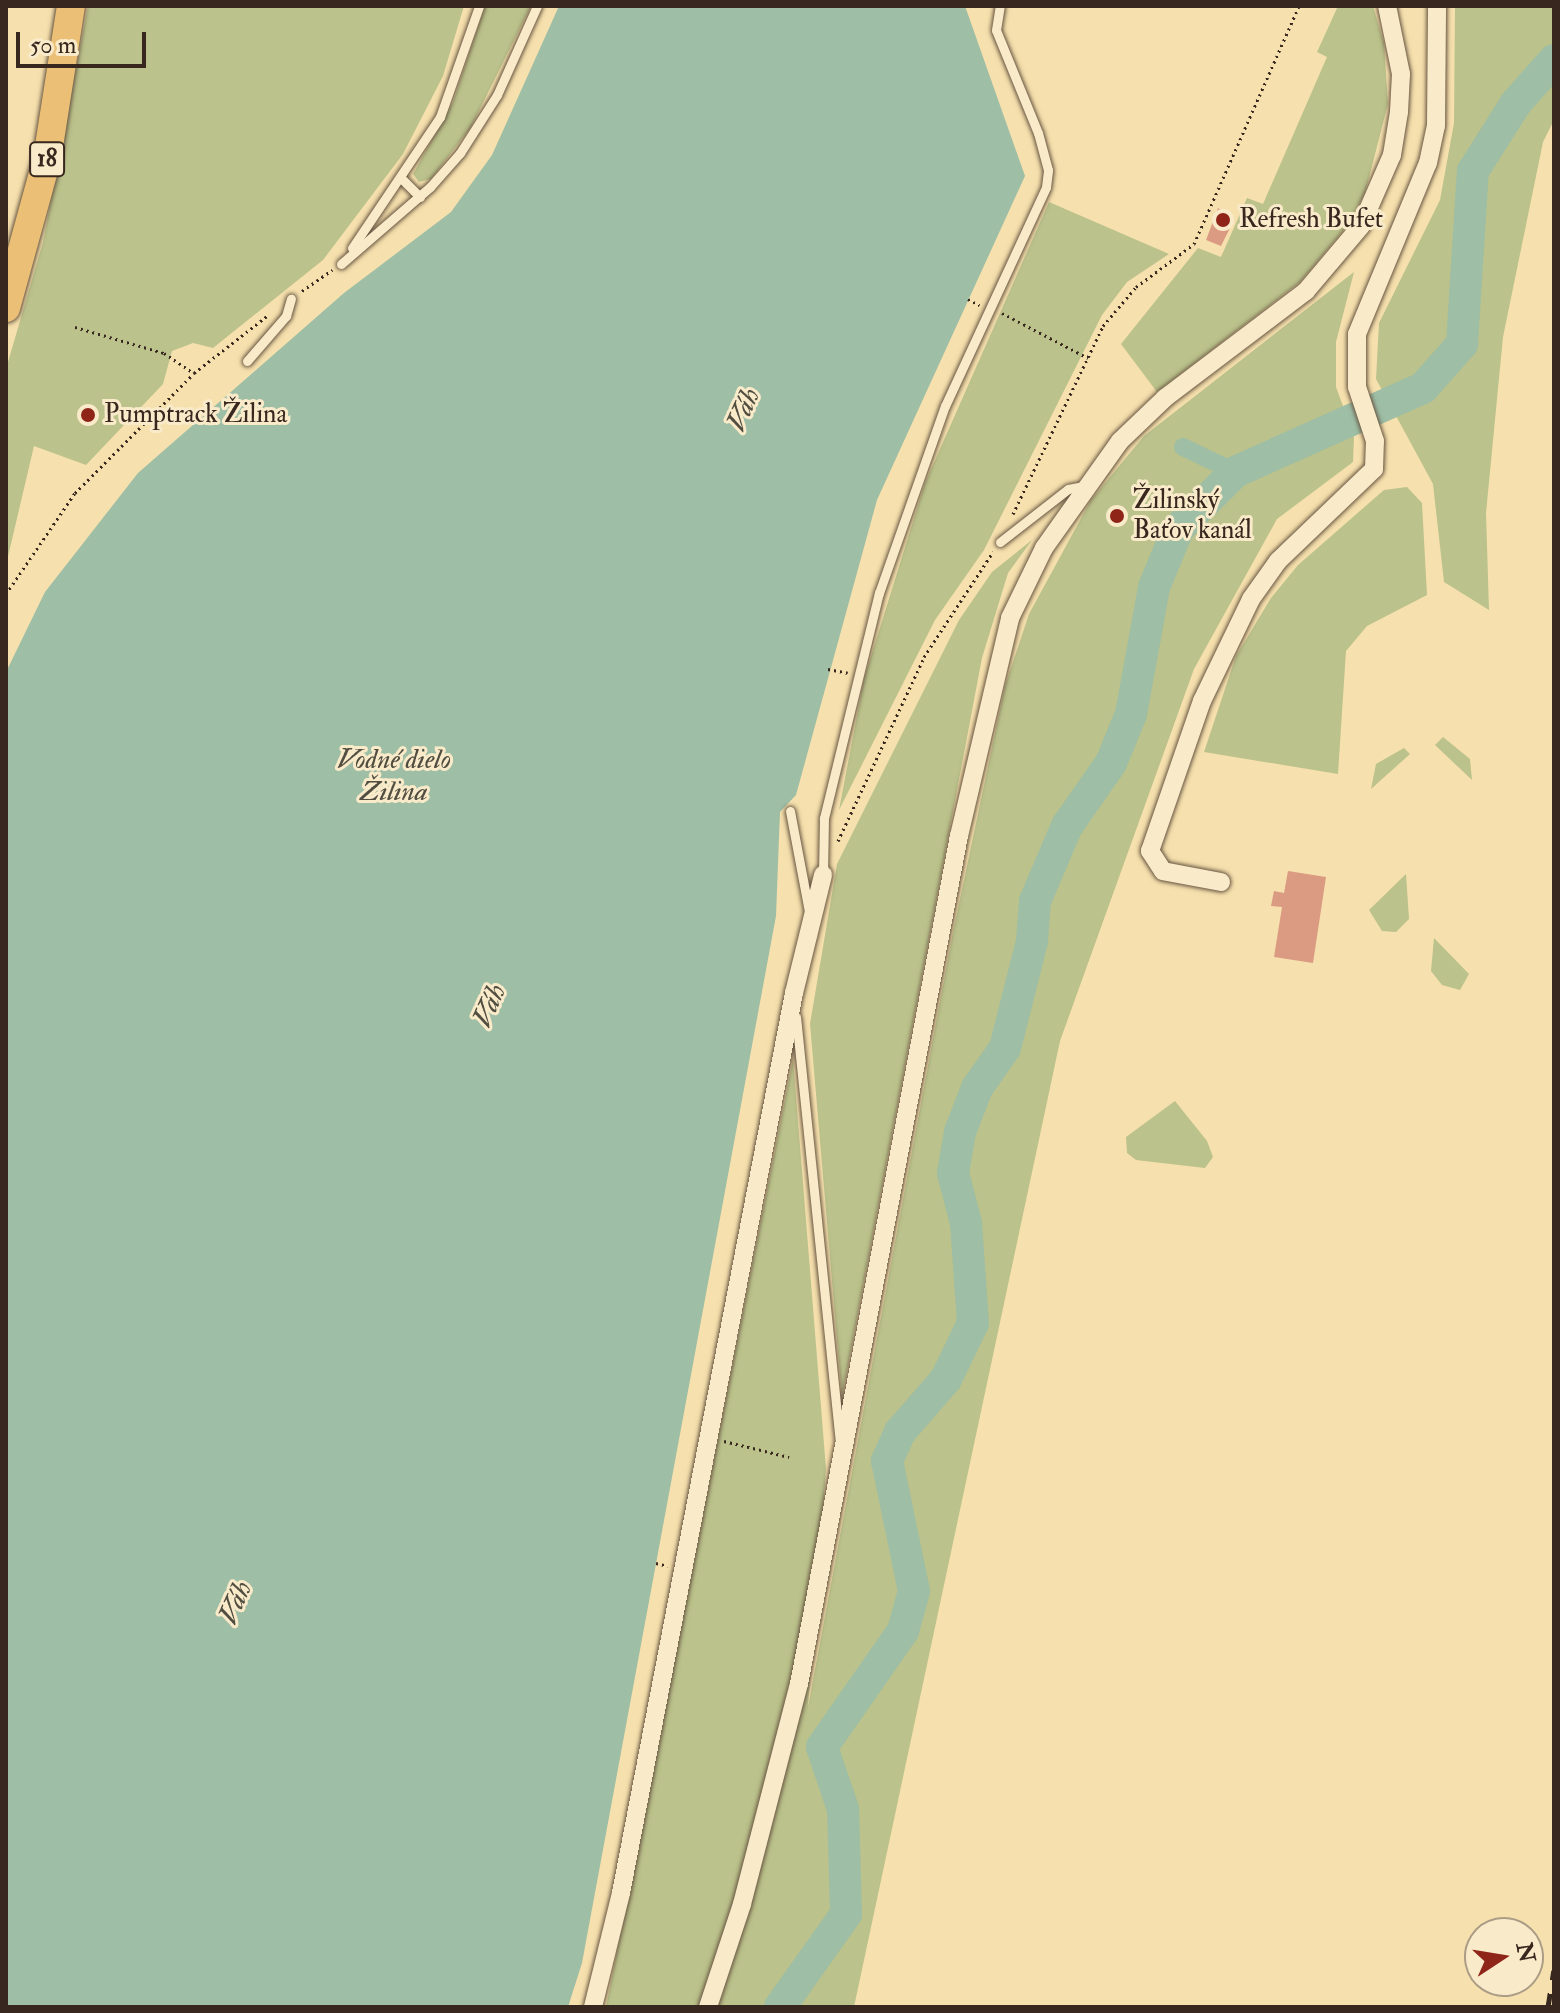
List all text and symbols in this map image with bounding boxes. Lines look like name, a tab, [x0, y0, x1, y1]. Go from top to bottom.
scale bar	[20, 16, 150, 66]
text: 50 m	[30, 30, 76, 61]
road number: 18	[29, 139, 65, 179]
place label: Refresh Bufet	[1239, 204, 1383, 236]
marker: Refresh Bufet	[1214, 211, 1232, 229]
water label: Váh	[720, 383, 768, 437]
place label: Pumptrack Žilina	[104, 399, 287, 431]
marker: Pumptrack Žilina	[79, 406, 97, 424]
place label: Žilinský Baťov kanál	[1133, 485, 1252, 546]
marker: Žilinský Baťov kanál	[1108, 507, 1126, 525]
water label: Vodné dielo Žilina	[337, 743, 451, 809]
water label: Váh	[466, 979, 514, 1033]
water label: Váh	[212, 1576, 260, 1630]
north arrow	[1464, 1917, 1544, 1997]
text: N	[1510, 1940, 1541, 1965]

